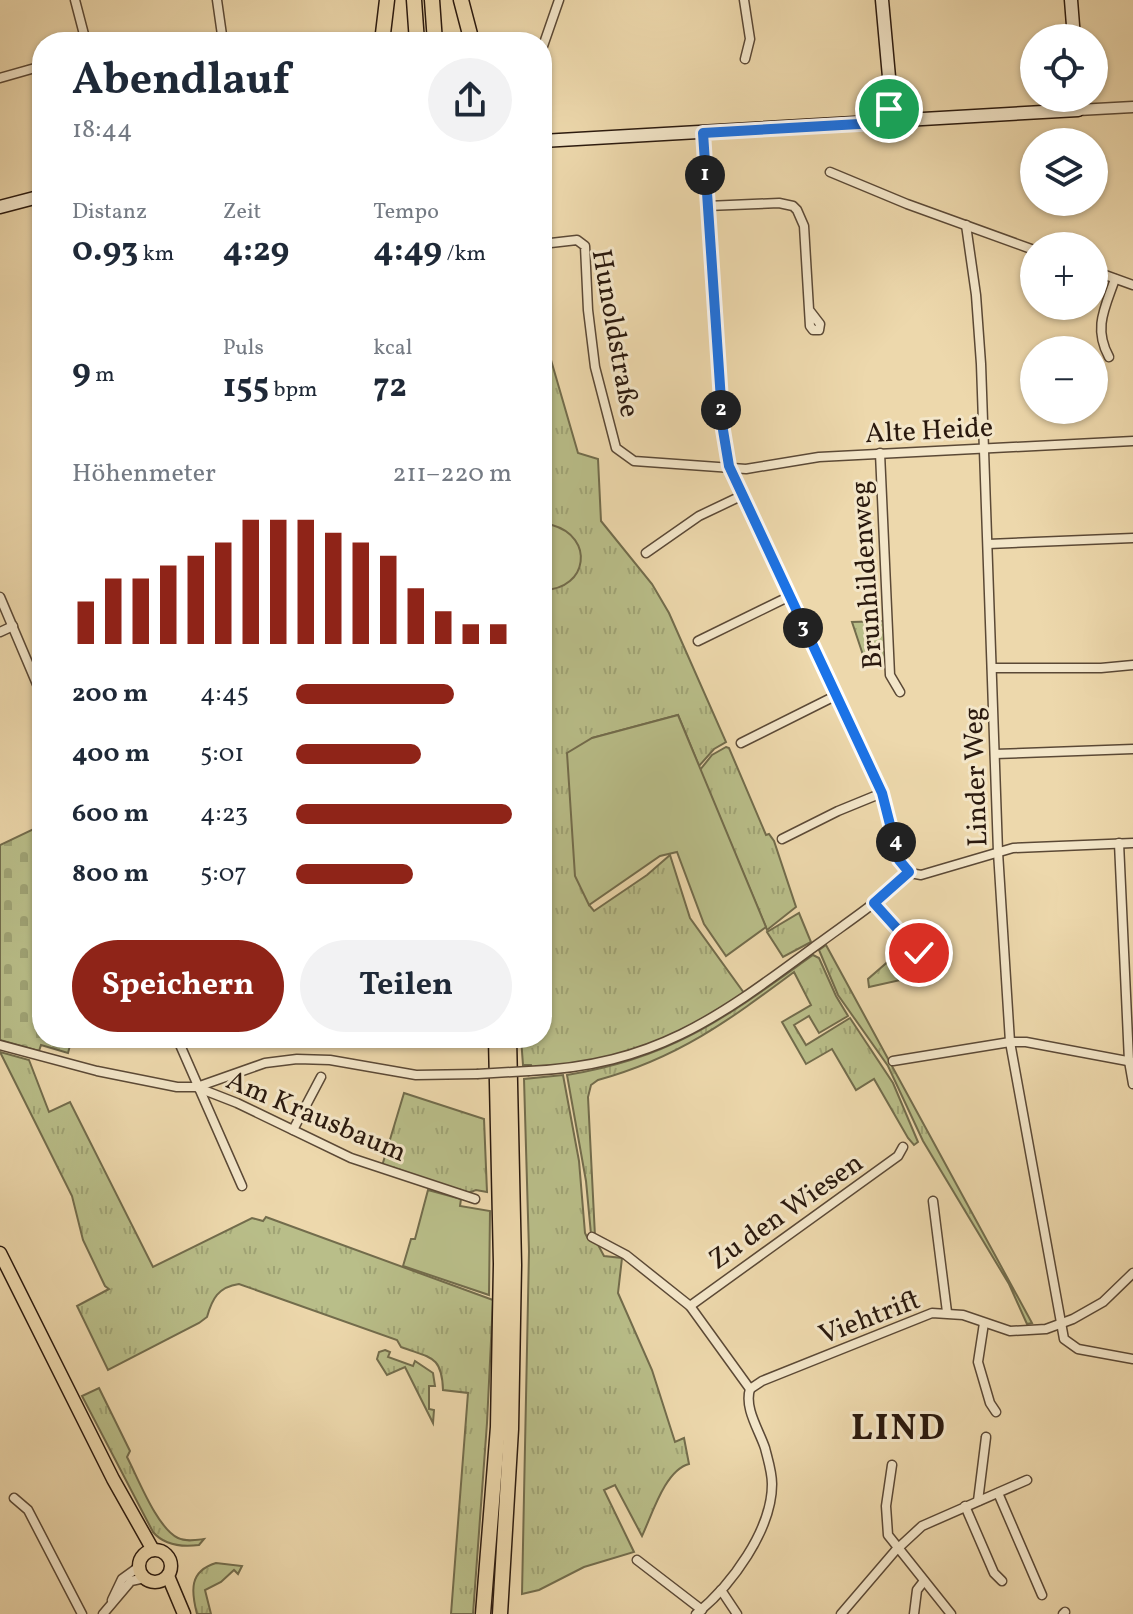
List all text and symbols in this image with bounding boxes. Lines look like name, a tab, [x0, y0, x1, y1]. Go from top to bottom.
map controls	[1020, 24, 1108, 424]
button: locate	[1020, 24, 1108, 112]
text: Abendlauf	[72, 51, 290, 112]
button: share	[428, 58, 512, 142]
pin	[855, 75, 923, 143]
icon: arrive	[867, 87, 911, 131]
text: 18:44	[72, 112, 132, 148]
button: layers	[1020, 128, 1108, 216]
pin: 1	[685, 155, 725, 195]
text: 1	[701, 159, 709, 190]
text: Distanz	[72, 197, 147, 228]
text: Zeit	[223, 197, 261, 228]
text: Tempo	[373, 197, 439, 228]
text: 0.93	[72, 228, 138, 275]
text: 4:29	[223, 228, 289, 275]
text: 4:49	[373, 228, 442, 275]
button: +	[1020, 232, 1108, 320]
text: km	[138, 239, 174, 270]
text: /km	[442, 239, 486, 270]
street label: Hunoldstraße	[581, 246, 648, 420]
text: Puls	[223, 333, 264, 364]
text: kcal	[373, 333, 412, 364]
button: −	[1020, 336, 1108, 424]
text: 9	[72, 349, 91, 396]
text: m	[91, 360, 115, 391]
text: 155	[223, 364, 269, 411]
text: 72	[373, 364, 407, 411]
text: bpm	[269, 375, 318, 406]
pin: 2	[701, 390, 741, 430]
text: 2	[715, 394, 727, 425]
street label: Alte Heide	[864, 409, 994, 454]
text: Höhenmeter	[72, 456, 216, 492]
text: 211–220 m	[392, 456, 512, 492]
street label: Brunhildenweg	[841, 479, 894, 670]
pin: 3	[783, 608, 823, 648]
text: 3	[797, 612, 809, 643]
text: 200 m	[72, 676, 148, 712]
text: 4:45	[200, 676, 249, 712]
street label: Linder Weg	[955, 706, 998, 847]
text: 400 m	[72, 736, 150, 772]
text: 5:01	[200, 736, 244, 772]
text: 600 m	[72, 796, 149, 832]
text: 4:23	[200, 796, 248, 832]
pin: 4	[876, 822, 916, 862]
text: 4	[889, 826, 903, 857]
text: 800 m	[72, 856, 149, 892]
text: 5:07	[200, 856, 247, 892]
pin	[885, 919, 953, 987]
icon: check	[897, 931, 941, 975]
button: Speichern	[72, 940, 284, 1032]
button: Teilen	[300, 940, 512, 1032]
street label: Am Krausbaum	[220, 1062, 412, 1173]
street label: Zu den Wiesen	[701, 1144, 872, 1280]
street label: Viehtrift	[814, 1281, 926, 1355]
district label: LIND	[851, 1405, 947, 1455]

